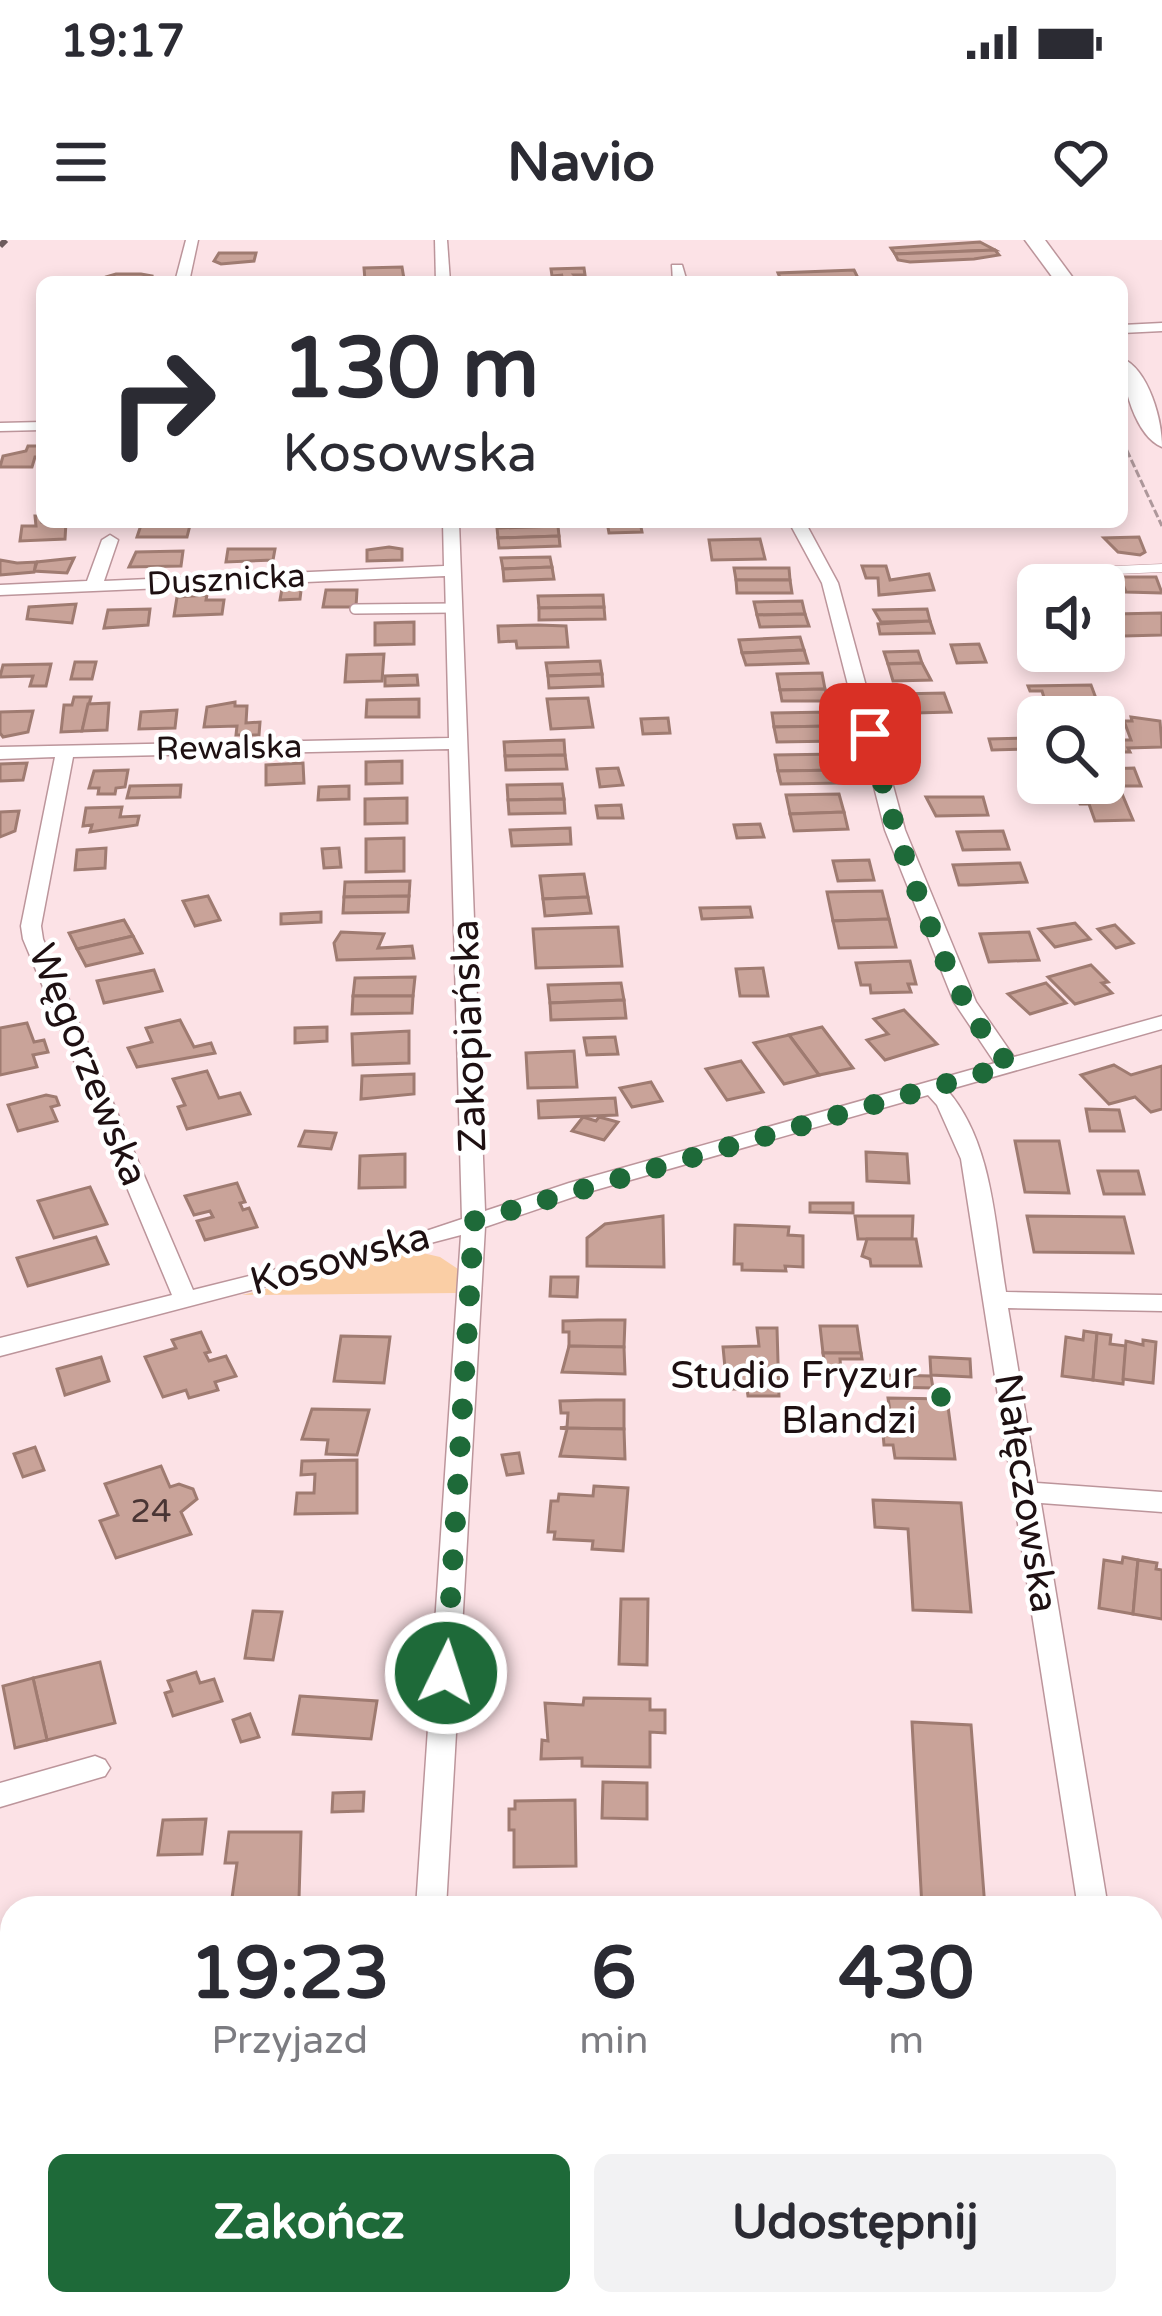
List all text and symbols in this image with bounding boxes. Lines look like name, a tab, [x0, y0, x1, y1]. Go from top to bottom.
text: 19:17	[60, 15, 185, 69]
icon: menu	[48, 129, 114, 195]
icon: heart	[1048, 129, 1114, 195]
text: Navio	[507, 130, 655, 195]
text: 130 m	[282, 319, 539, 420]
icon: right	[84, 324, 240, 480]
text: Kosowska	[282, 421, 537, 486]
street label: Dusznicka	[146, 556, 306, 604]
map controls	[1017, 564, 1125, 804]
button: sound	[1017, 564, 1125, 672]
pin	[819, 683, 921, 785]
button: search	[1017, 696, 1125, 804]
icon: arrive	[837, 701, 903, 767]
street label: Rewalska	[155, 727, 303, 769]
street label: Zakopiańska	[441, 919, 497, 1153]
street label: Węgorzewska	[18, 937, 158, 1193]
street label: Kosowska	[245, 1212, 435, 1306]
place label: Studio Fryzur Blandzi	[670, 1352, 917, 1444]
street label: Nałęczowska	[984, 1370, 1068, 1616]
marker: Studio Fryzur Blandzi	[928, 1384, 954, 1410]
house number: 24	[130, 1492, 172, 1531]
position arrow	[383, 1610, 509, 1736]
text: 19:23	[190, 1931, 389, 2018]
text: 6	[591, 1931, 637, 2018]
text: 430	[838, 1931, 974, 2018]
text: Przyjazd	[211, 2017, 368, 2064]
text: min	[579, 2017, 649, 2064]
text: m	[888, 2017, 924, 2064]
button: Zakończ	[48, 2154, 570, 2292]
button: Udostępnij	[594, 2154, 1116, 2292]

